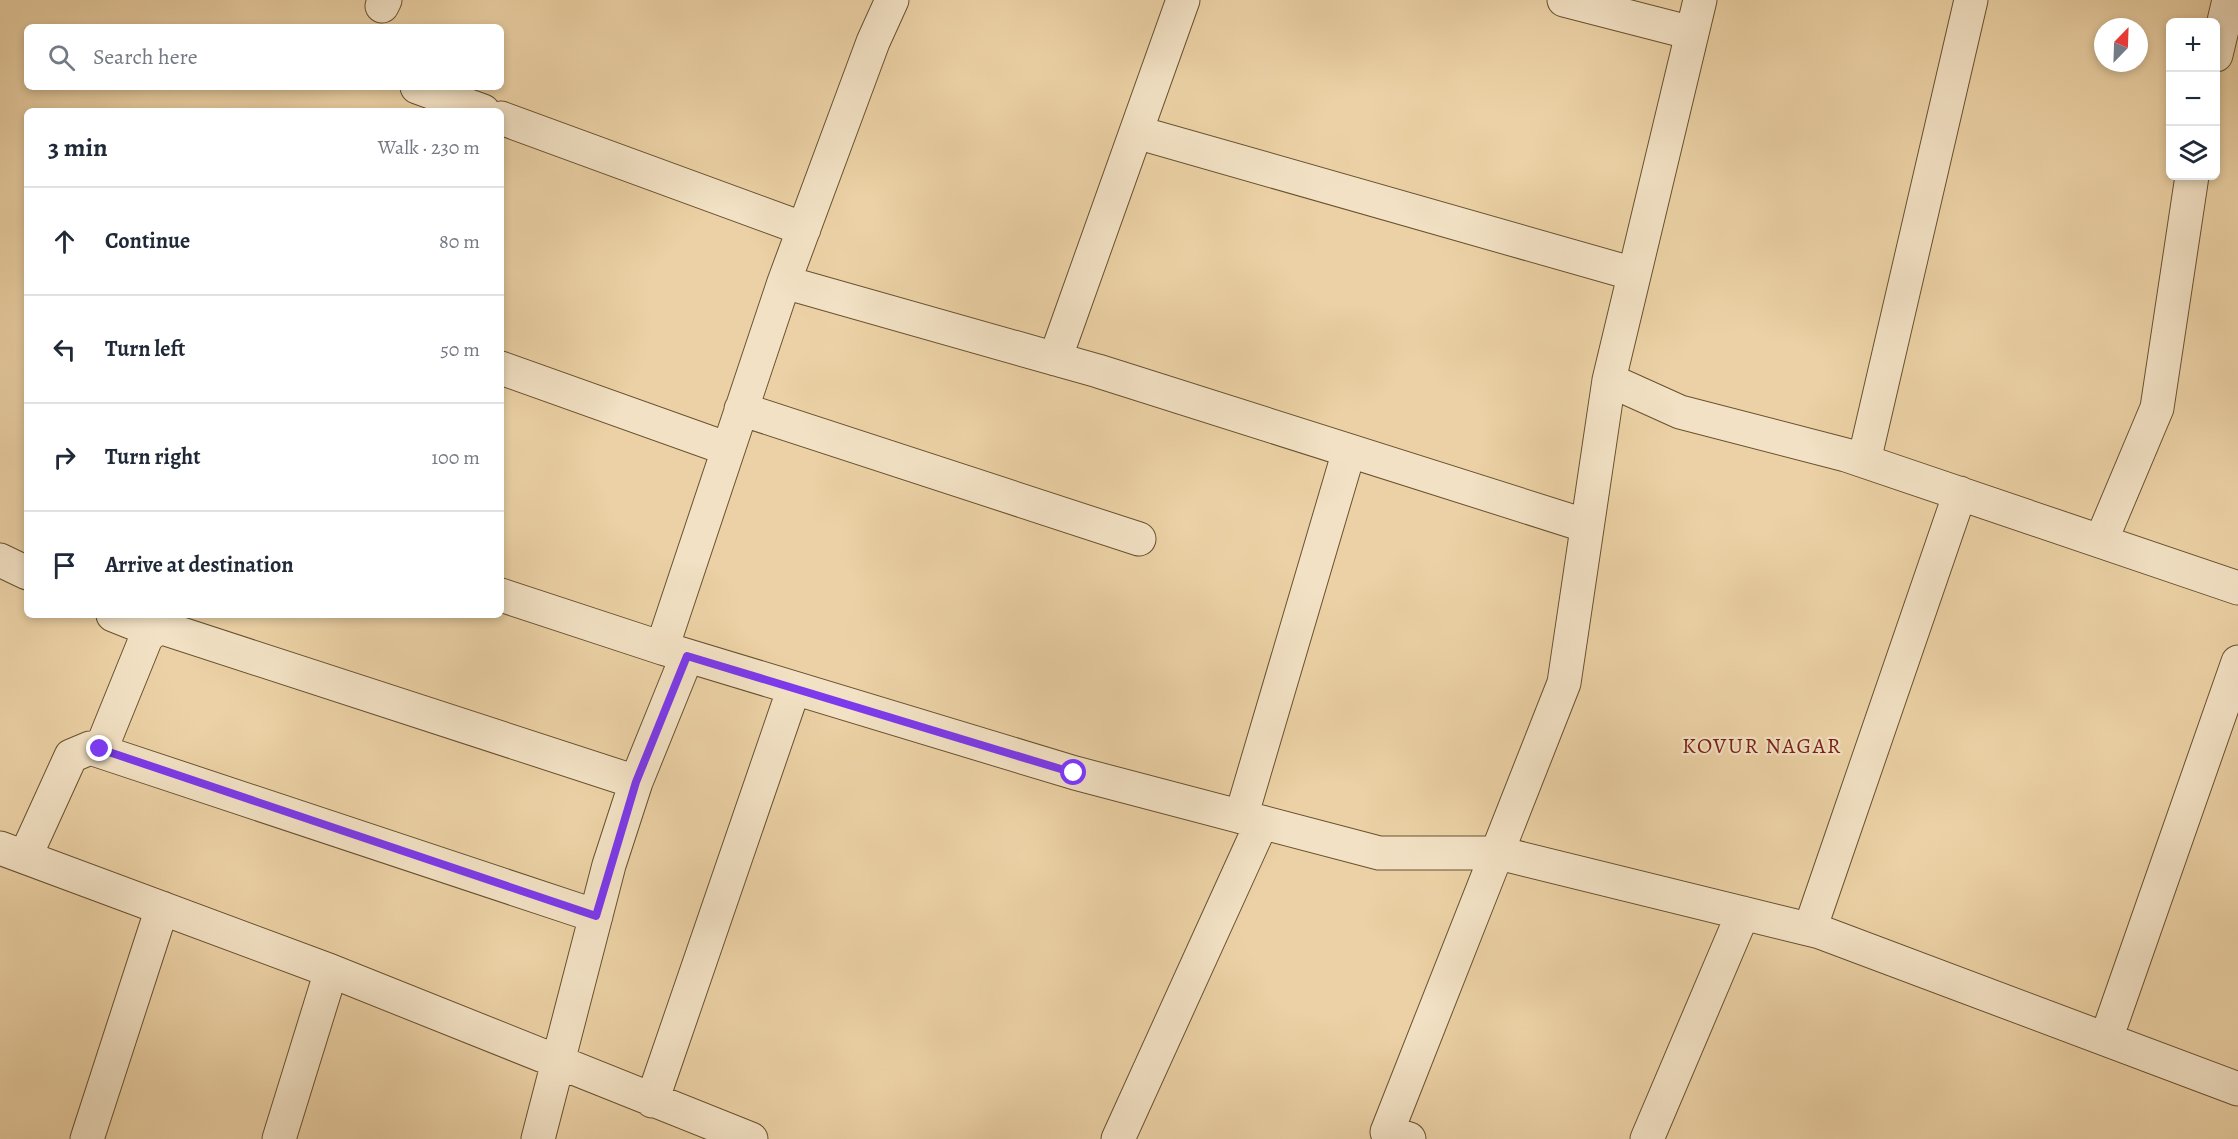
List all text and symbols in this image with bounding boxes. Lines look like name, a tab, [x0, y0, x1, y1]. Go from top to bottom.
north arrow	[2094, 18, 2148, 72]
map controls	[2166, 18, 2220, 180]
button: +	[2166, 18, 2220, 72]
search box	[24, 24, 504, 90]
icon: search	[45, 41, 78, 74]
text: Search here	[93, 42, 198, 72]
button: −	[2166, 72, 2220, 126]
button: layers	[2166, 126, 2220, 180]
text: 3 min	[48, 130, 108, 165]
text: Walk · 230 m	[378, 134, 480, 161]
icon: ahead	[48, 225, 81, 258]
text: Continue	[105, 226, 190, 256]
text: 80 m	[439, 228, 480, 255]
icon: left	[48, 333, 81, 366]
text: Turn left	[105, 334, 185, 364]
text: 50 m	[440, 336, 480, 363]
icon: right	[48, 441, 81, 474]
text: Turn right	[105, 442, 201, 472]
text: 100 m	[431, 444, 480, 471]
icon: arrive	[48, 549, 81, 582]
text: Arrive at destination	[105, 550, 294, 580]
district label: KOVUR NAGAR	[1682, 731, 1842, 761]
route end	[86, 735, 112, 761]
route start	[1060, 759, 1086, 785]

